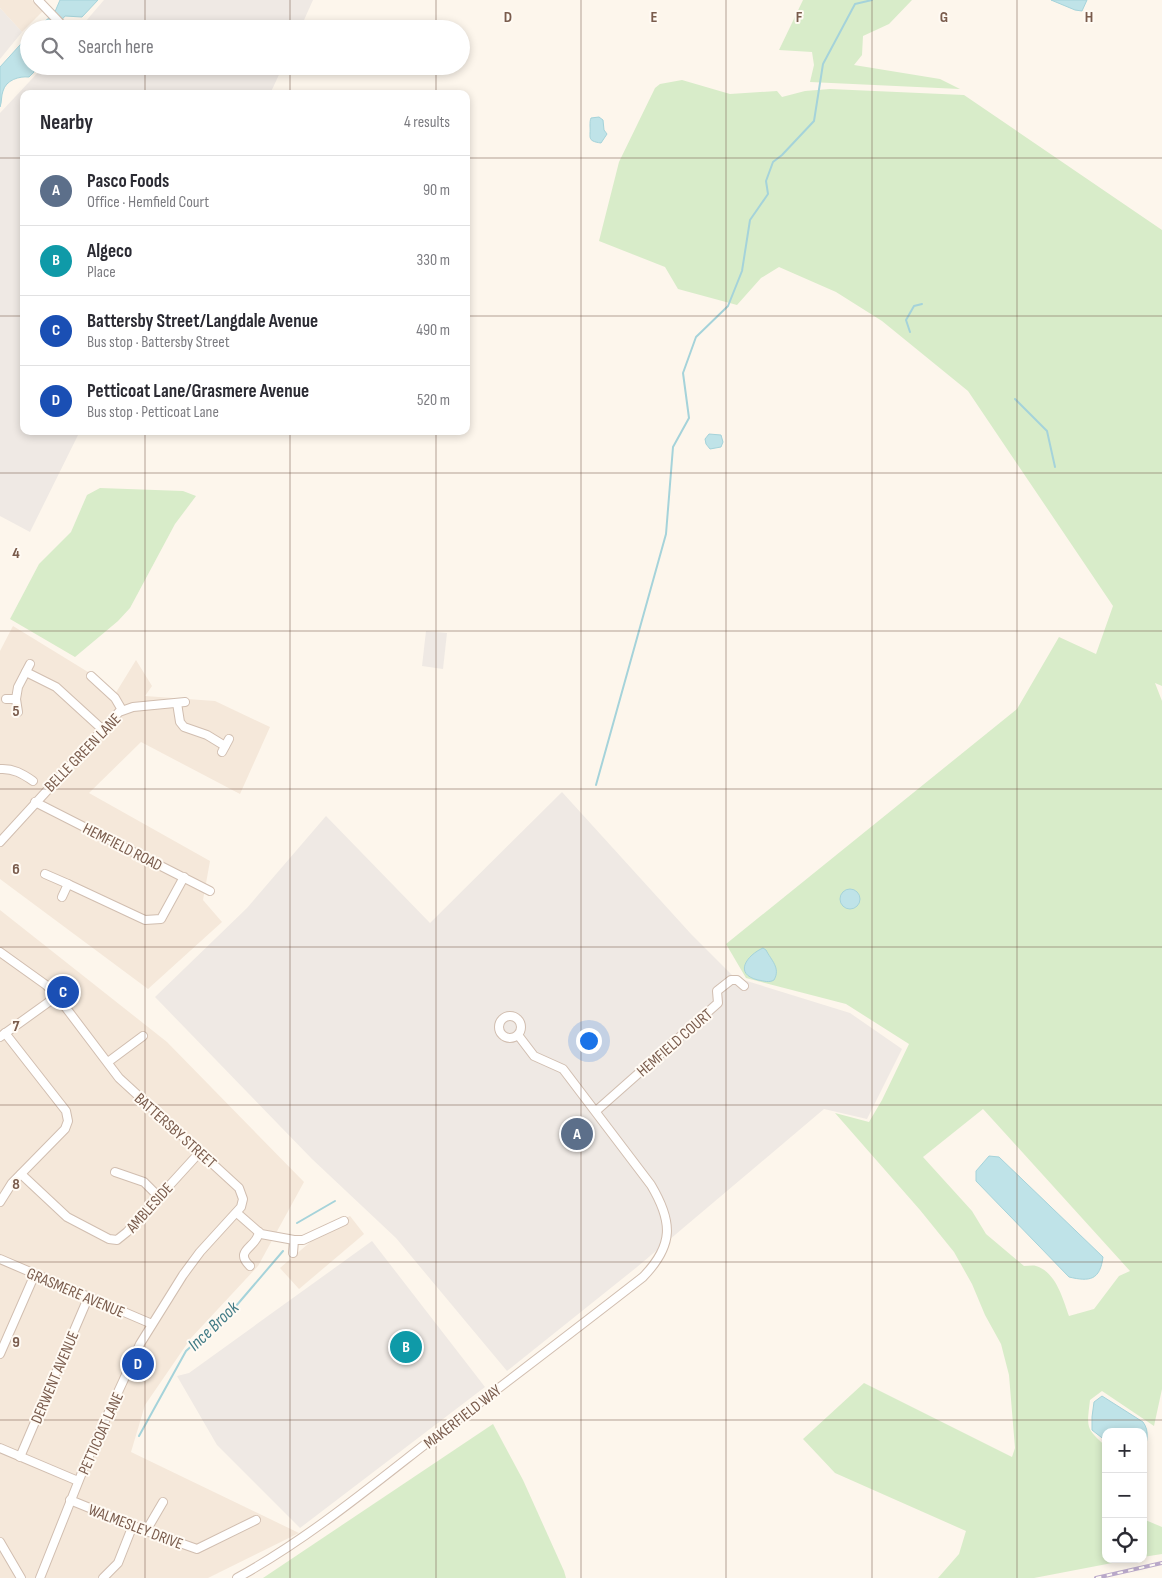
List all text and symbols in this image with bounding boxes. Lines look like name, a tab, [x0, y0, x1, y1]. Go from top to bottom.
text: D	[504, 8, 512, 27]
text: E	[651, 8, 658, 27]
text: F	[796, 8, 803, 27]
text: G	[940, 8, 948, 27]
text: H	[1085, 8, 1093, 27]
search box	[20, 20, 470, 75]
icon: search	[38, 34, 66, 62]
text: Search here	[78, 36, 154, 59]
text: Nearby	[40, 110, 93, 135]
text: 4 results	[404, 113, 450, 132]
text: Pasco Foods	[87, 170, 169, 193]
text: A	[52, 181, 60, 200]
text: 90 m	[423, 181, 450, 200]
text: Office · Hemfield Court	[87, 193, 209, 212]
text: Algeco	[87, 240, 132, 263]
text: B	[52, 251, 60, 270]
text: 330 m	[417, 251, 450, 270]
text: Place	[87, 263, 116, 282]
text: Battersby Street/Langdale Avenue	[87, 310, 318, 333]
text: C	[52, 321, 60, 340]
text: 490 m	[416, 321, 450, 340]
text: Bus stop · Battersby Street	[87, 333, 230, 352]
text: Petticoat Lane/Grasmere Avenue	[87, 380, 309, 403]
text: D	[52, 391, 60, 410]
text: 520 m	[417, 391, 450, 410]
text: Bus stop · Petticoat Lane	[87, 403, 219, 422]
text: 4	[12, 544, 20, 563]
text: 5	[12, 702, 20, 721]
street label: BELLE GREEN LANE	[41, 710, 125, 796]
street label: HEMFIELD ROAD	[79, 819, 165, 875]
text: 6	[12, 860, 20, 879]
pin: C	[47, 973, 79, 1011]
street label: HEMFIELD COURT	[633, 1005, 717, 1081]
text: 7	[13, 1017, 20, 1036]
your location	[576, 1028, 602, 1054]
street label: BATTERSBY STREET	[130, 1089, 220, 1173]
pin: A	[561, 1115, 593, 1153]
text: 8	[12, 1175, 20, 1194]
street label: AMBLESIDE	[122, 1179, 177, 1238]
street label: GRASMERE AVENUE	[24, 1264, 127, 1323]
water label: Ince Brook	[184, 1296, 244, 1355]
street label: DERWENT AVENUE	[27, 1328, 83, 1427]
pin: B	[390, 1328, 422, 1366]
text: 9	[12, 1333, 20, 1352]
pin: D	[122, 1345, 154, 1383]
street label: MAKERFIELD WAY	[420, 1381, 506, 1453]
street label: PETTICOAT LANE	[75, 1390, 128, 1478]
map controls	[1102, 1428, 1147, 1563]
button: +	[1102, 1428, 1147, 1473]
button: −	[1102, 1473, 1147, 1518]
street label: WALMESLEY DRIVE	[85, 1501, 185, 1554]
button: locate	[1102, 1518, 1147, 1563]

